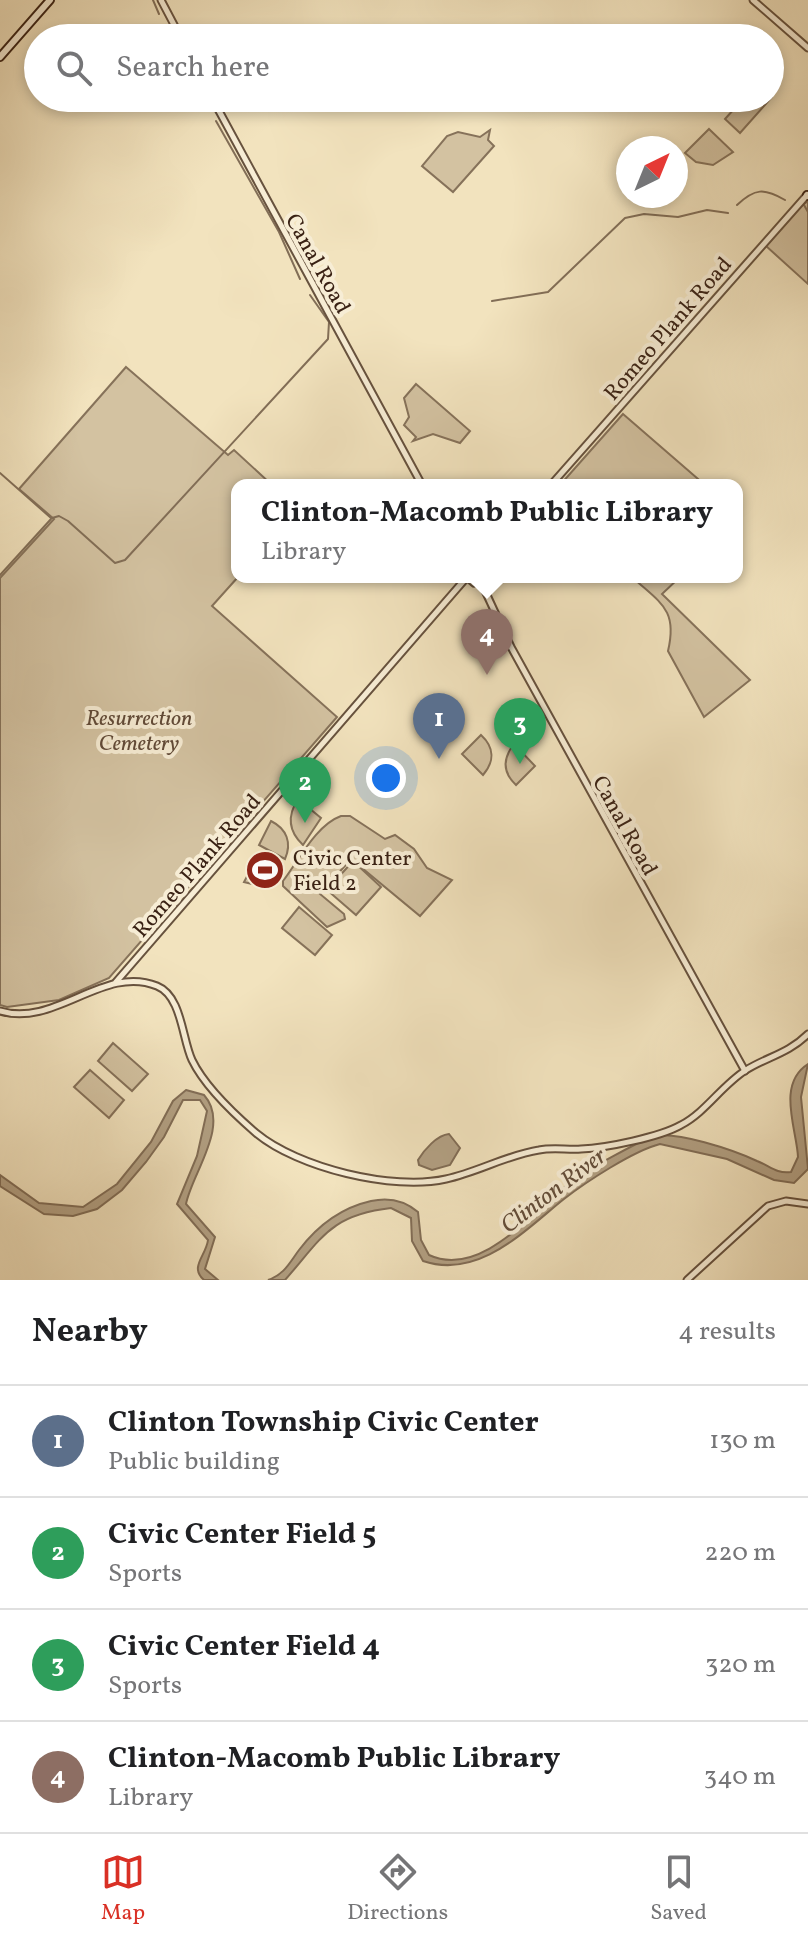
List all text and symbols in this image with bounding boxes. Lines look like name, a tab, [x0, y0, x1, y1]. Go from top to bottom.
search box	[24, 24, 784, 112]
icon: search	[52, 46, 96, 90]
text: Search here	[116, 47, 270, 89]
north arrow	[616, 136, 688, 208]
street label: Canal Road	[277, 209, 357, 320]
street label: Romeo Plank Road	[598, 251, 740, 408]
popup	[231, 479, 743, 583]
text: Clinton-Macomb Public Library	[261, 492, 713, 534]
text: Library	[261, 534, 346, 570]
pin: 4	[461, 609, 513, 675]
pin: 1	[413, 693, 465, 759]
pin: 3	[494, 698, 546, 764]
park label: Resurrection Cemetery	[86, 704, 192, 760]
pin: 2	[279, 757, 331, 823]
your location	[366, 758, 406, 798]
street label: Canal Road	[584, 771, 664, 882]
street label: Romeo Plank Road	[127, 788, 269, 945]
place label: Civic Center Field 2	[293, 844, 412, 900]
sports icon: Civic Center Field 2	[244, 849, 286, 891]
water label: Clinton River	[494, 1140, 615, 1243]
text: Nearby	[32, 1309, 148, 1356]
text: 4 results	[678, 1314, 776, 1350]
text: Clinton Township Civic Center	[108, 1402, 539, 1444]
text: 1	[53, 1423, 63, 1459]
text: 130 m	[709, 1423, 776, 1459]
text: Public building	[108, 1444, 280, 1480]
text: Civic Center Field 5	[108, 1514, 377, 1556]
text: 2	[51, 1535, 65, 1571]
text: 220 m	[704, 1535, 776, 1571]
text: Sports	[108, 1556, 182, 1592]
text: Civic Center Field 4	[108, 1626, 380, 1668]
text: 3	[51, 1647, 65, 1683]
text: 320 m	[705, 1647, 776, 1683]
text: Sports	[108, 1668, 182, 1704]
text: Clinton-Macomb Public Library	[108, 1738, 560, 1780]
text: 4	[50, 1759, 66, 1795]
text: 340 m	[704, 1759, 776, 1795]
text: Library	[108, 1780, 193, 1816]
tab: Map	[101, 1850, 145, 1929]
tab: Directions	[347, 1850, 448, 1929]
tab: Saved	[650, 1850, 707, 1929]

